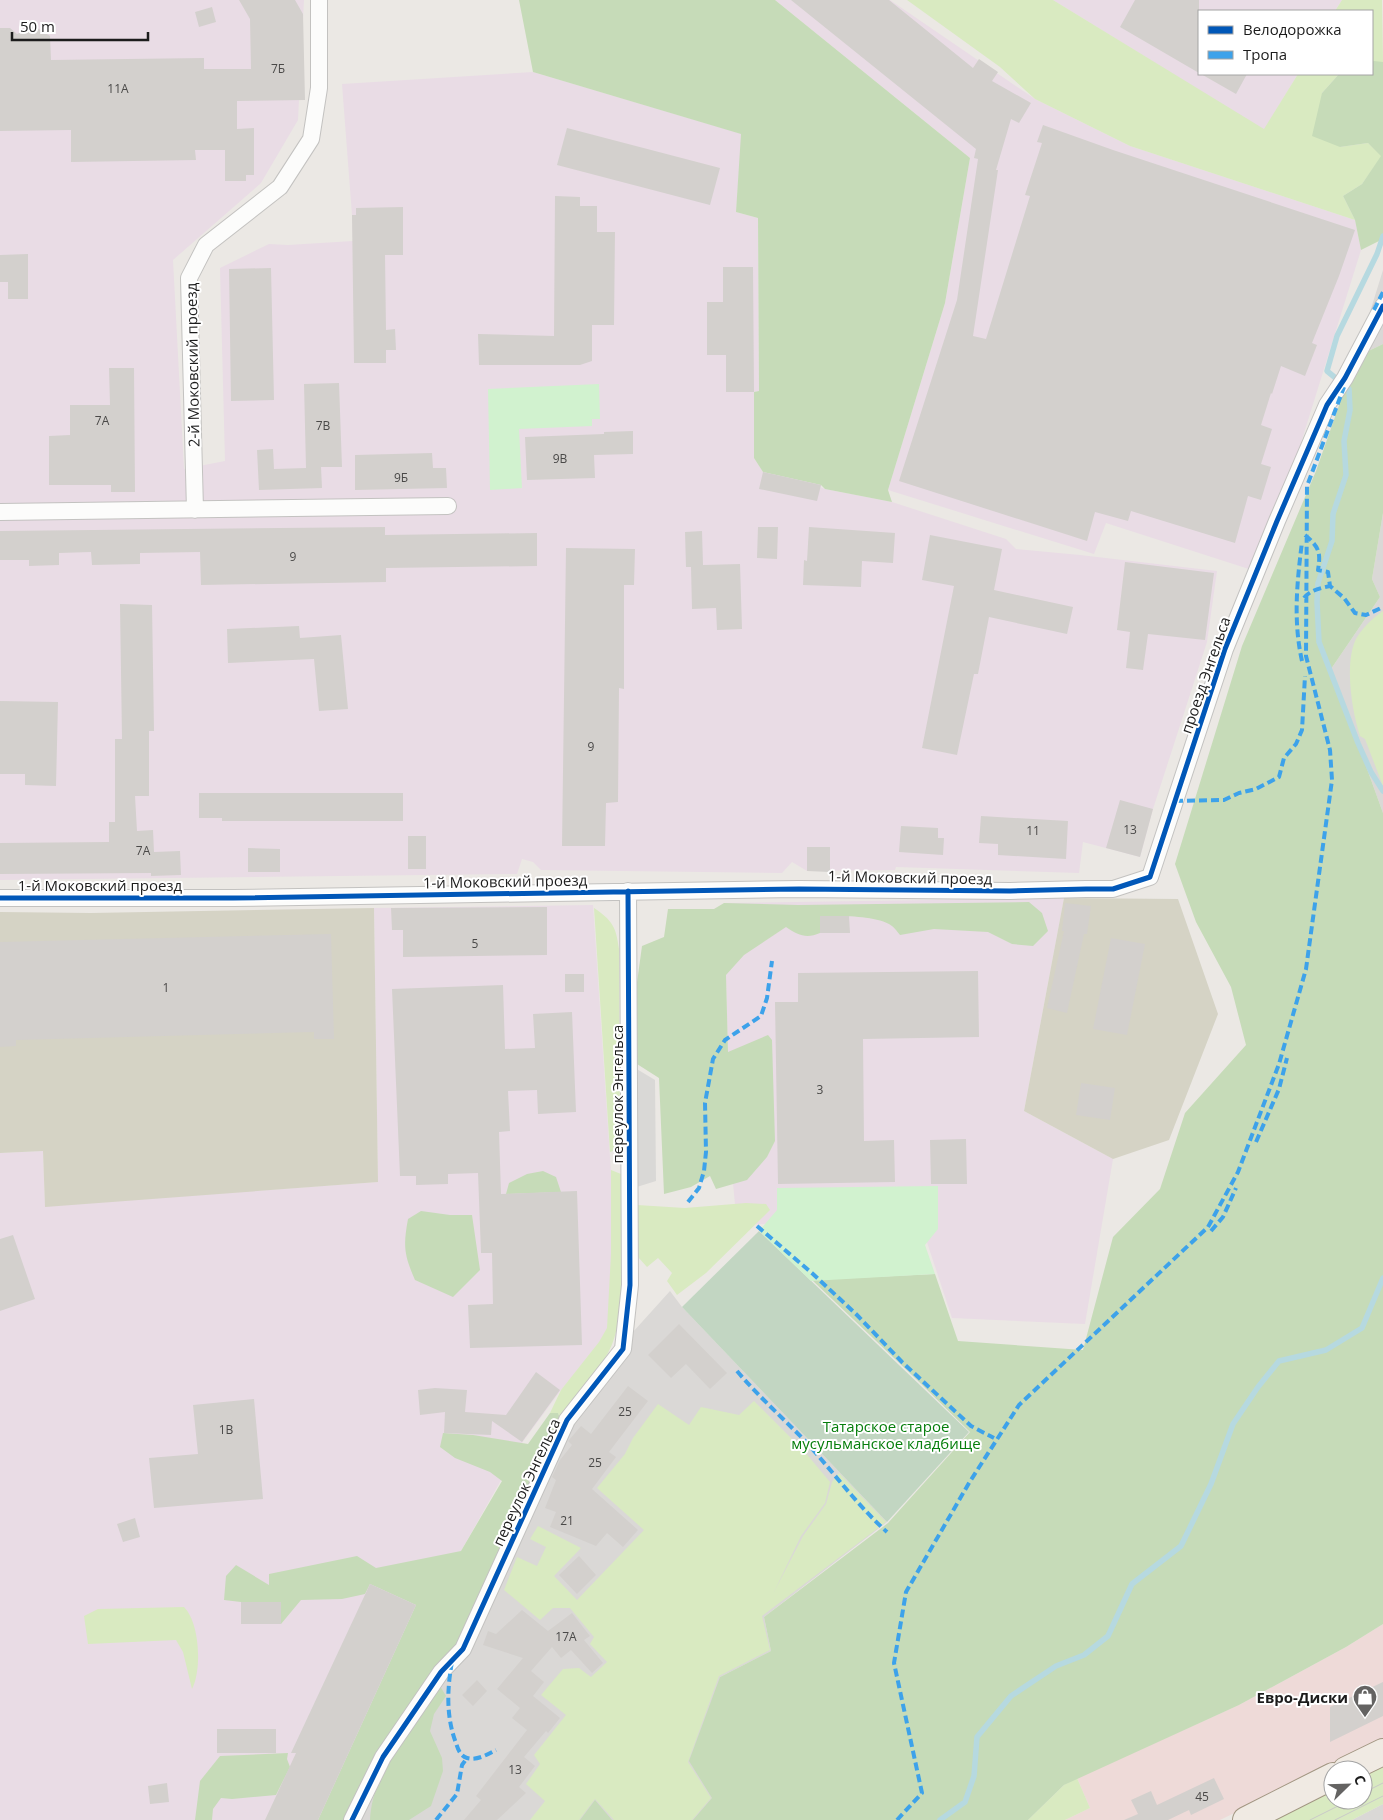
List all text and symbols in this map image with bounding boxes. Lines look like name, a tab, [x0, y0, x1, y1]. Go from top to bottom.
scale bar	[12, 10, 149, 42]
legend	[1198, 10, 1373, 75]
text: 50 m	[20, 16, 55, 36]
text: Велодорожка	[1243, 19, 1342, 39]
text: Тропа	[1243, 44, 1287, 64]
house number: 7Б	[271, 60, 285, 77]
house number: 11А	[107, 80, 129, 97]
street label: 2-й Моковский проезд	[181, 282, 203, 447]
house number: 7А	[95, 412, 110, 429]
house number: 7В	[316, 417, 331, 434]
house number: 9В	[553, 450, 568, 467]
house number: 9Б	[394, 469, 408, 486]
house number: 9	[290, 548, 297, 565]
street label: проезд Энгельса	[1176, 614, 1234, 736]
house number: 9	[588, 738, 595, 755]
house number: 13	[1123, 821, 1137, 838]
house number: 11	[1026, 822, 1040, 839]
house number: 7А	[136, 842, 151, 859]
street label: 1-й Моковский проезд	[828, 866, 993, 888]
street label: 1-й Моковский проезд	[423, 870, 588, 892]
street label: 1-й Моковский проезд	[18, 875, 183, 895]
house number: 5	[472, 935, 479, 952]
house number: 1	[163, 979, 169, 996]
street label: переулок Энгельса	[607, 1025, 627, 1163]
house number: 3	[817, 1081, 824, 1098]
house number: 25	[618, 1403, 632, 1420]
street label: переулок Энгельса	[488, 1415, 564, 1549]
park label: Татарское старое мусульманское кладбище	[791, 1416, 981, 1453]
house number: 1В	[219, 1421, 234, 1438]
house number: 25	[588, 1454, 602, 1471]
house number: 21	[560, 1512, 574, 1529]
house number: 17А	[555, 1628, 577, 1645]
shop icon: Евро-Диски	[1352, 1684, 1378, 1718]
place label: Евро-Диски	[1256, 1687, 1348, 1707]
north arrow	[1323, 1760, 1373, 1810]
house number: 13	[508, 1761, 522, 1778]
text: С	[1350, 1772, 1371, 1788]
house number: 45	[1195, 1788, 1209, 1805]

